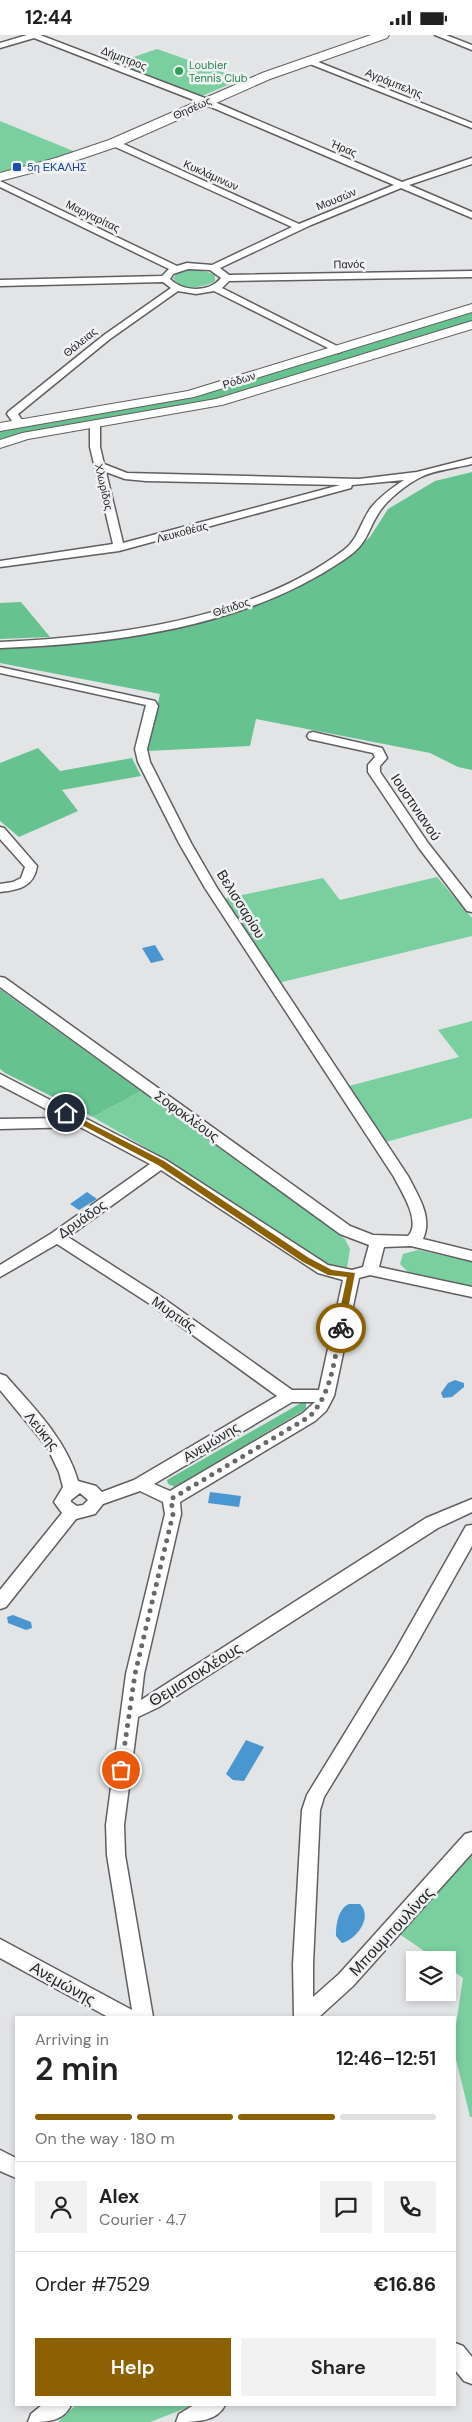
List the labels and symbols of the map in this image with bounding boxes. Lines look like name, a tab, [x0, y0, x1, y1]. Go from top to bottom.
street label: Δήμητρος	[99, 43, 149, 73]
place label: Loubier Tennis Club	[189, 58, 248, 85]
marker: Loubier Tennis Club	[173, 65, 185, 77]
street label: Αγράμπελης	[363, 65, 425, 101]
street label: Θησέως	[171, 93, 213, 123]
street label: Ήρας	[328, 136, 359, 160]
street label: Κυκλάμινων	[181, 157, 241, 194]
place label: 5η ΕΚΑΛΗΣ	[27, 160, 87, 174]
marker: 5η ΕΚΑΛΗΣ	[11, 161, 23, 173]
street label: Μουσών	[314, 184, 359, 213]
street label: Μαργαρίτας	[64, 197, 122, 235]
street label: Πανός	[333, 257, 365, 271]
street label: Θάλειας	[60, 324, 100, 360]
street label: Ρόδων	[221, 368, 258, 392]
street label: Χλωρίδος	[92, 462, 116, 512]
street label: Λευκοθέας	[155, 518, 209, 546]
street label: Θέτιδος	[211, 595, 251, 619]
street label: Ιουστινιανού	[387, 770, 445, 844]
street label: Βελισσαρίου	[213, 866, 269, 942]
street label: Σοφοκλέους	[151, 1086, 223, 1146]
pin	[45, 1092, 87, 1134]
street label: Δρυάδος	[54, 1196, 110, 1242]
street label: Μυρτιάς	[148, 1292, 200, 1336]
courier	[316, 1303, 366, 1353]
street label: Λεύκης	[21, 1408, 63, 1454]
street label: Ανεμώνης	[179, 1418, 243, 1466]
street label: Θεμιστοκλέους	[145, 1637, 246, 1711]
pin	[100, 1749, 142, 1791]
street label: Μπουμπουλίνας	[344, 1882, 438, 1981]
street label: Ανεμώνης	[26, 1957, 100, 2010]

